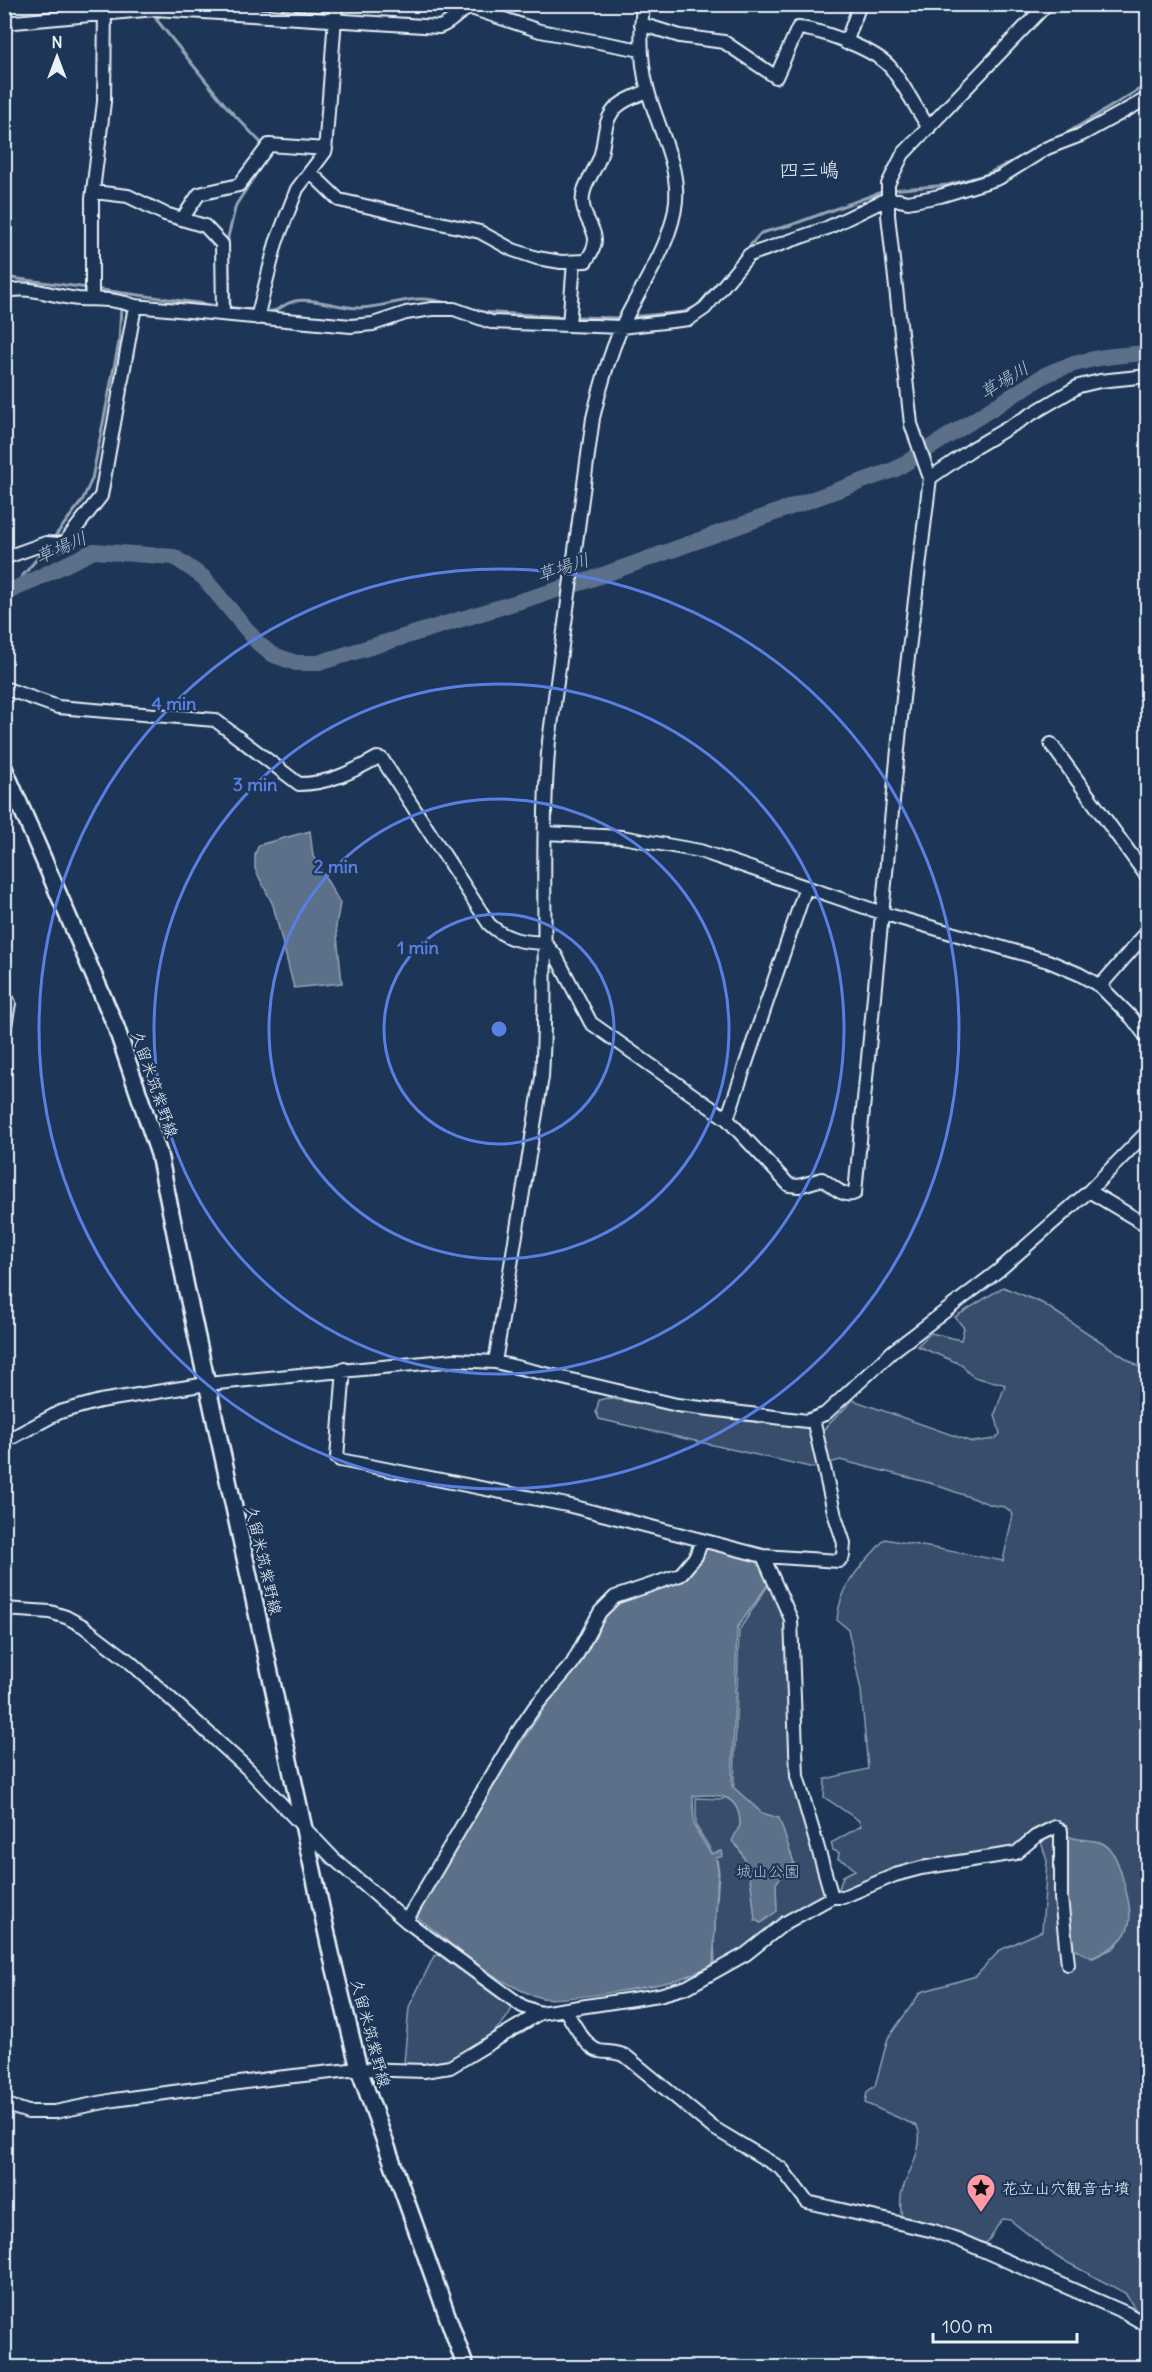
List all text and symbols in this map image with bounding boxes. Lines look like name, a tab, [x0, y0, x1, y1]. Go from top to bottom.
north arrow	[27, 27, 87, 87]
text: N	[51, 32, 63, 52]
district label: 四三嶋	[779, 157, 839, 182]
water label: 草場川	[975, 356, 1033, 404]
water label: 草場川	[32, 526, 90, 568]
water label: 草場川	[534, 548, 592, 586]
text: 4 min	[152, 692, 197, 715]
text: 3 min	[233, 773, 278, 796]
text: 2 min	[314, 855, 359, 878]
text: 1 min	[397, 936, 439, 959]
centre of rings	[489, 1019, 509, 1039]
street label: 久留米筑紫野線	[127, 1028, 183, 1140]
street label: 久留米筑紫野線	[242, 1503, 286, 1617]
park label: 城山公園	[736, 1861, 800, 1881]
street label: 久留米筑紫野線	[347, 1976, 395, 2090]
place icon: 花立山穴観音古墳	[965, 2172, 997, 2214]
place label: 花立山穴観音古墳	[1002, 2178, 1130, 2198]
scale bar	[933, 2306, 1077, 2344]
text: 100 m	[942, 2315, 993, 2338]

